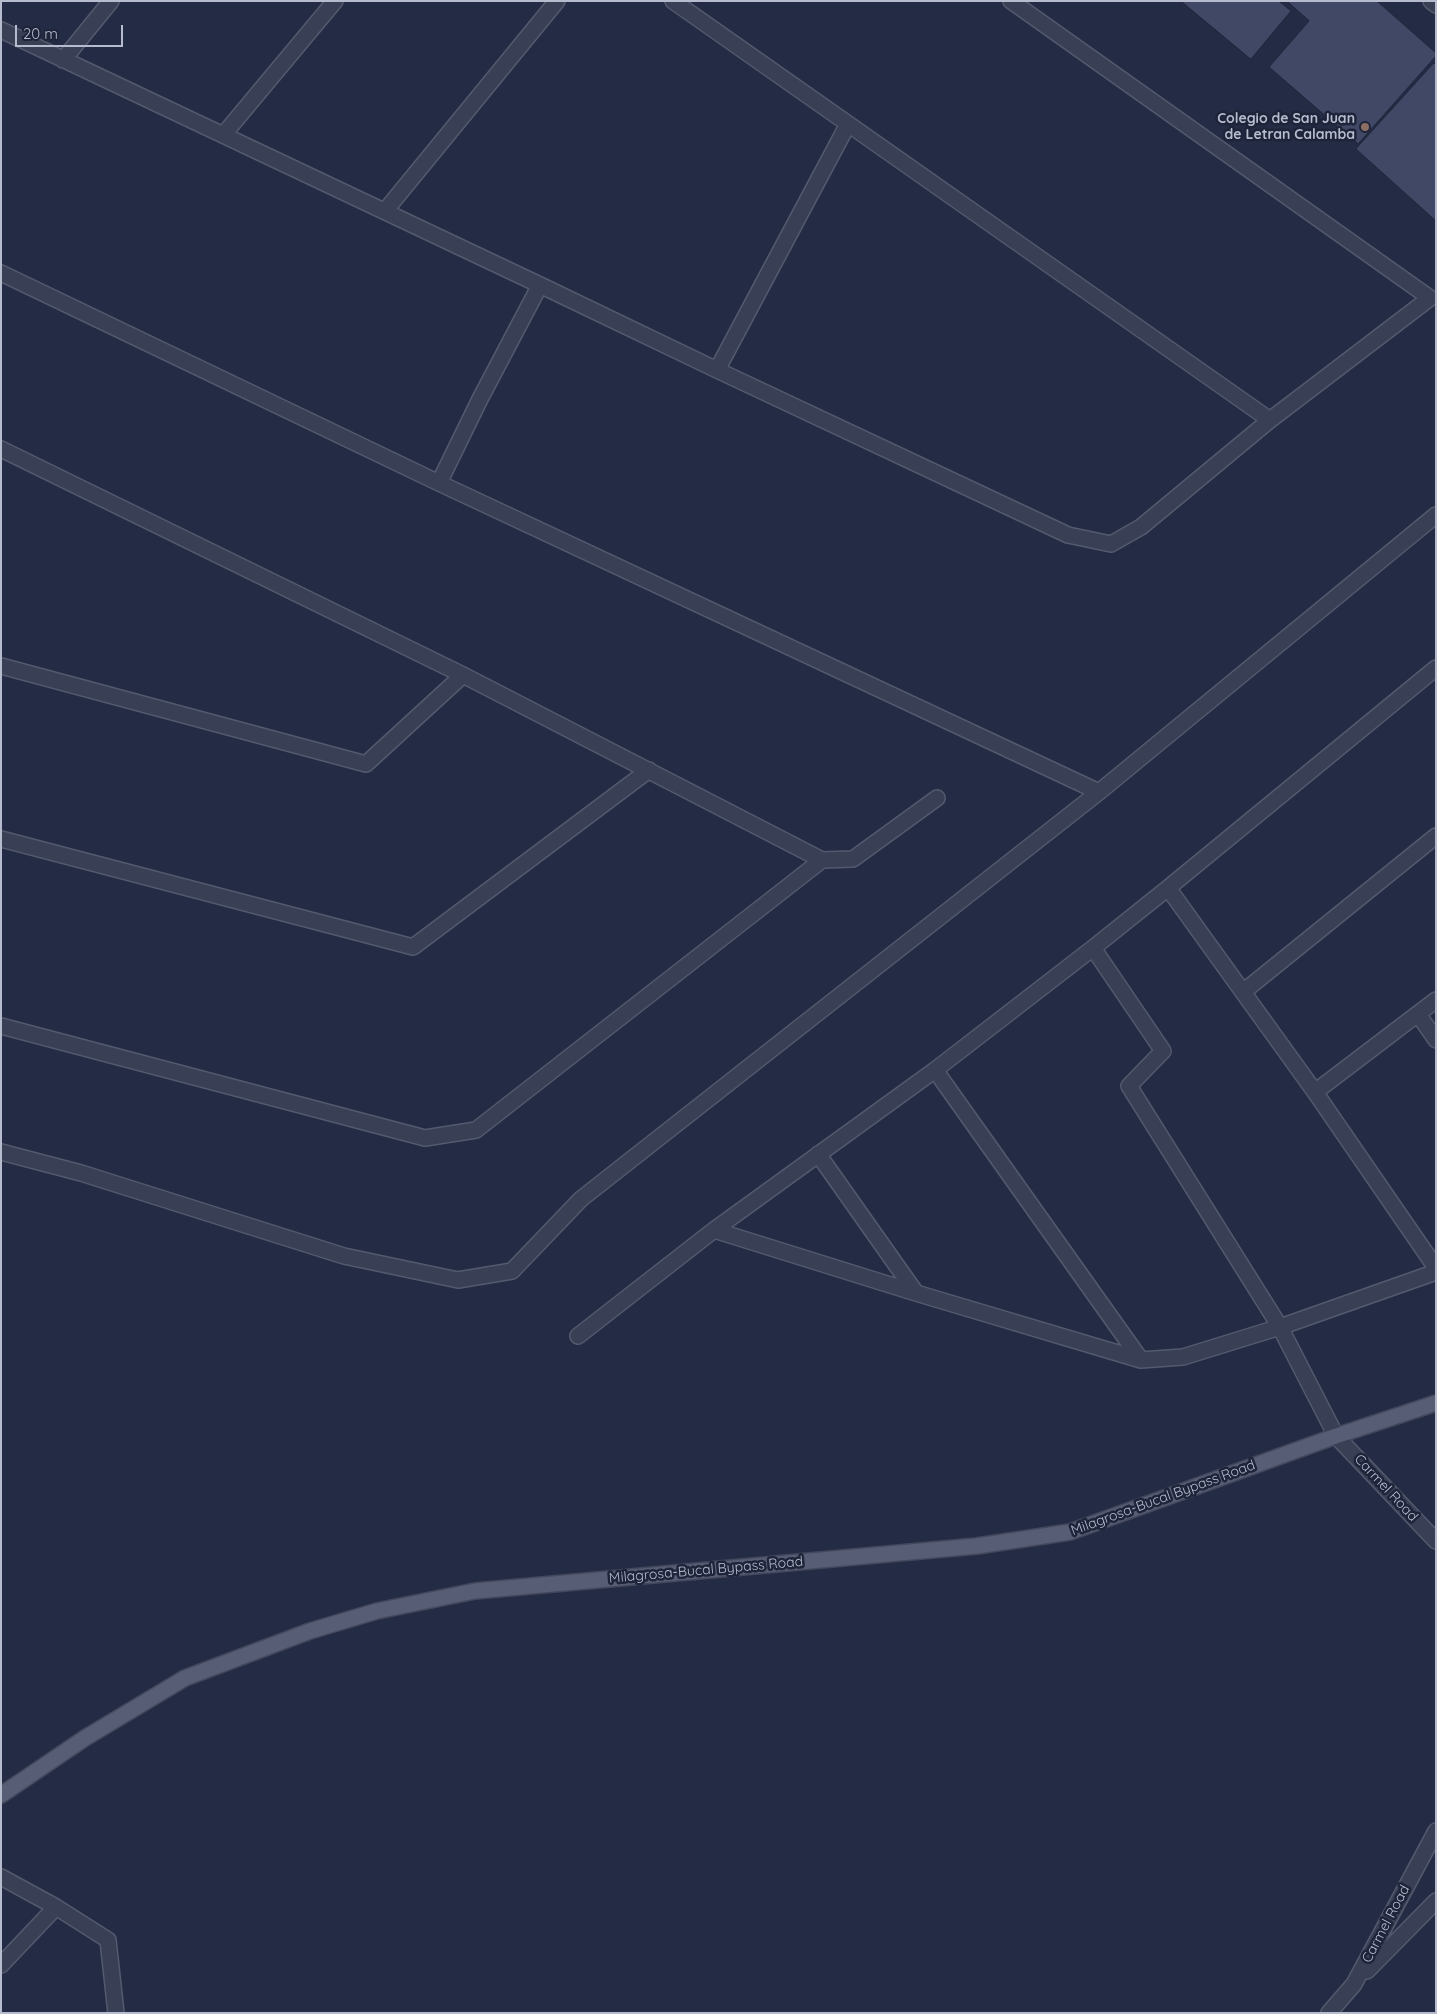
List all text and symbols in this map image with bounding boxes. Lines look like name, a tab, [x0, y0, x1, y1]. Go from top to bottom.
scale bar	[18, 15, 125, 47]
text: 20 m	[23, 24, 58, 43]
place label: Colegio de San Juan de Letran Calamba	[1217, 111, 1355, 144]
marker: Colegio de San Juan de Letran Calamba	[1359, 121, 1371, 133]
street label: Carmel Road	[1351, 1451, 1421, 1525]
street label: Milagrosa-Bucal Bypass Road	[1069, 1457, 1257, 1539]
street label: Milagrosa-Bucal Bypass Road	[608, 1553, 804, 1587]
street label: Carmel Road	[1359, 1882, 1413, 1966]

